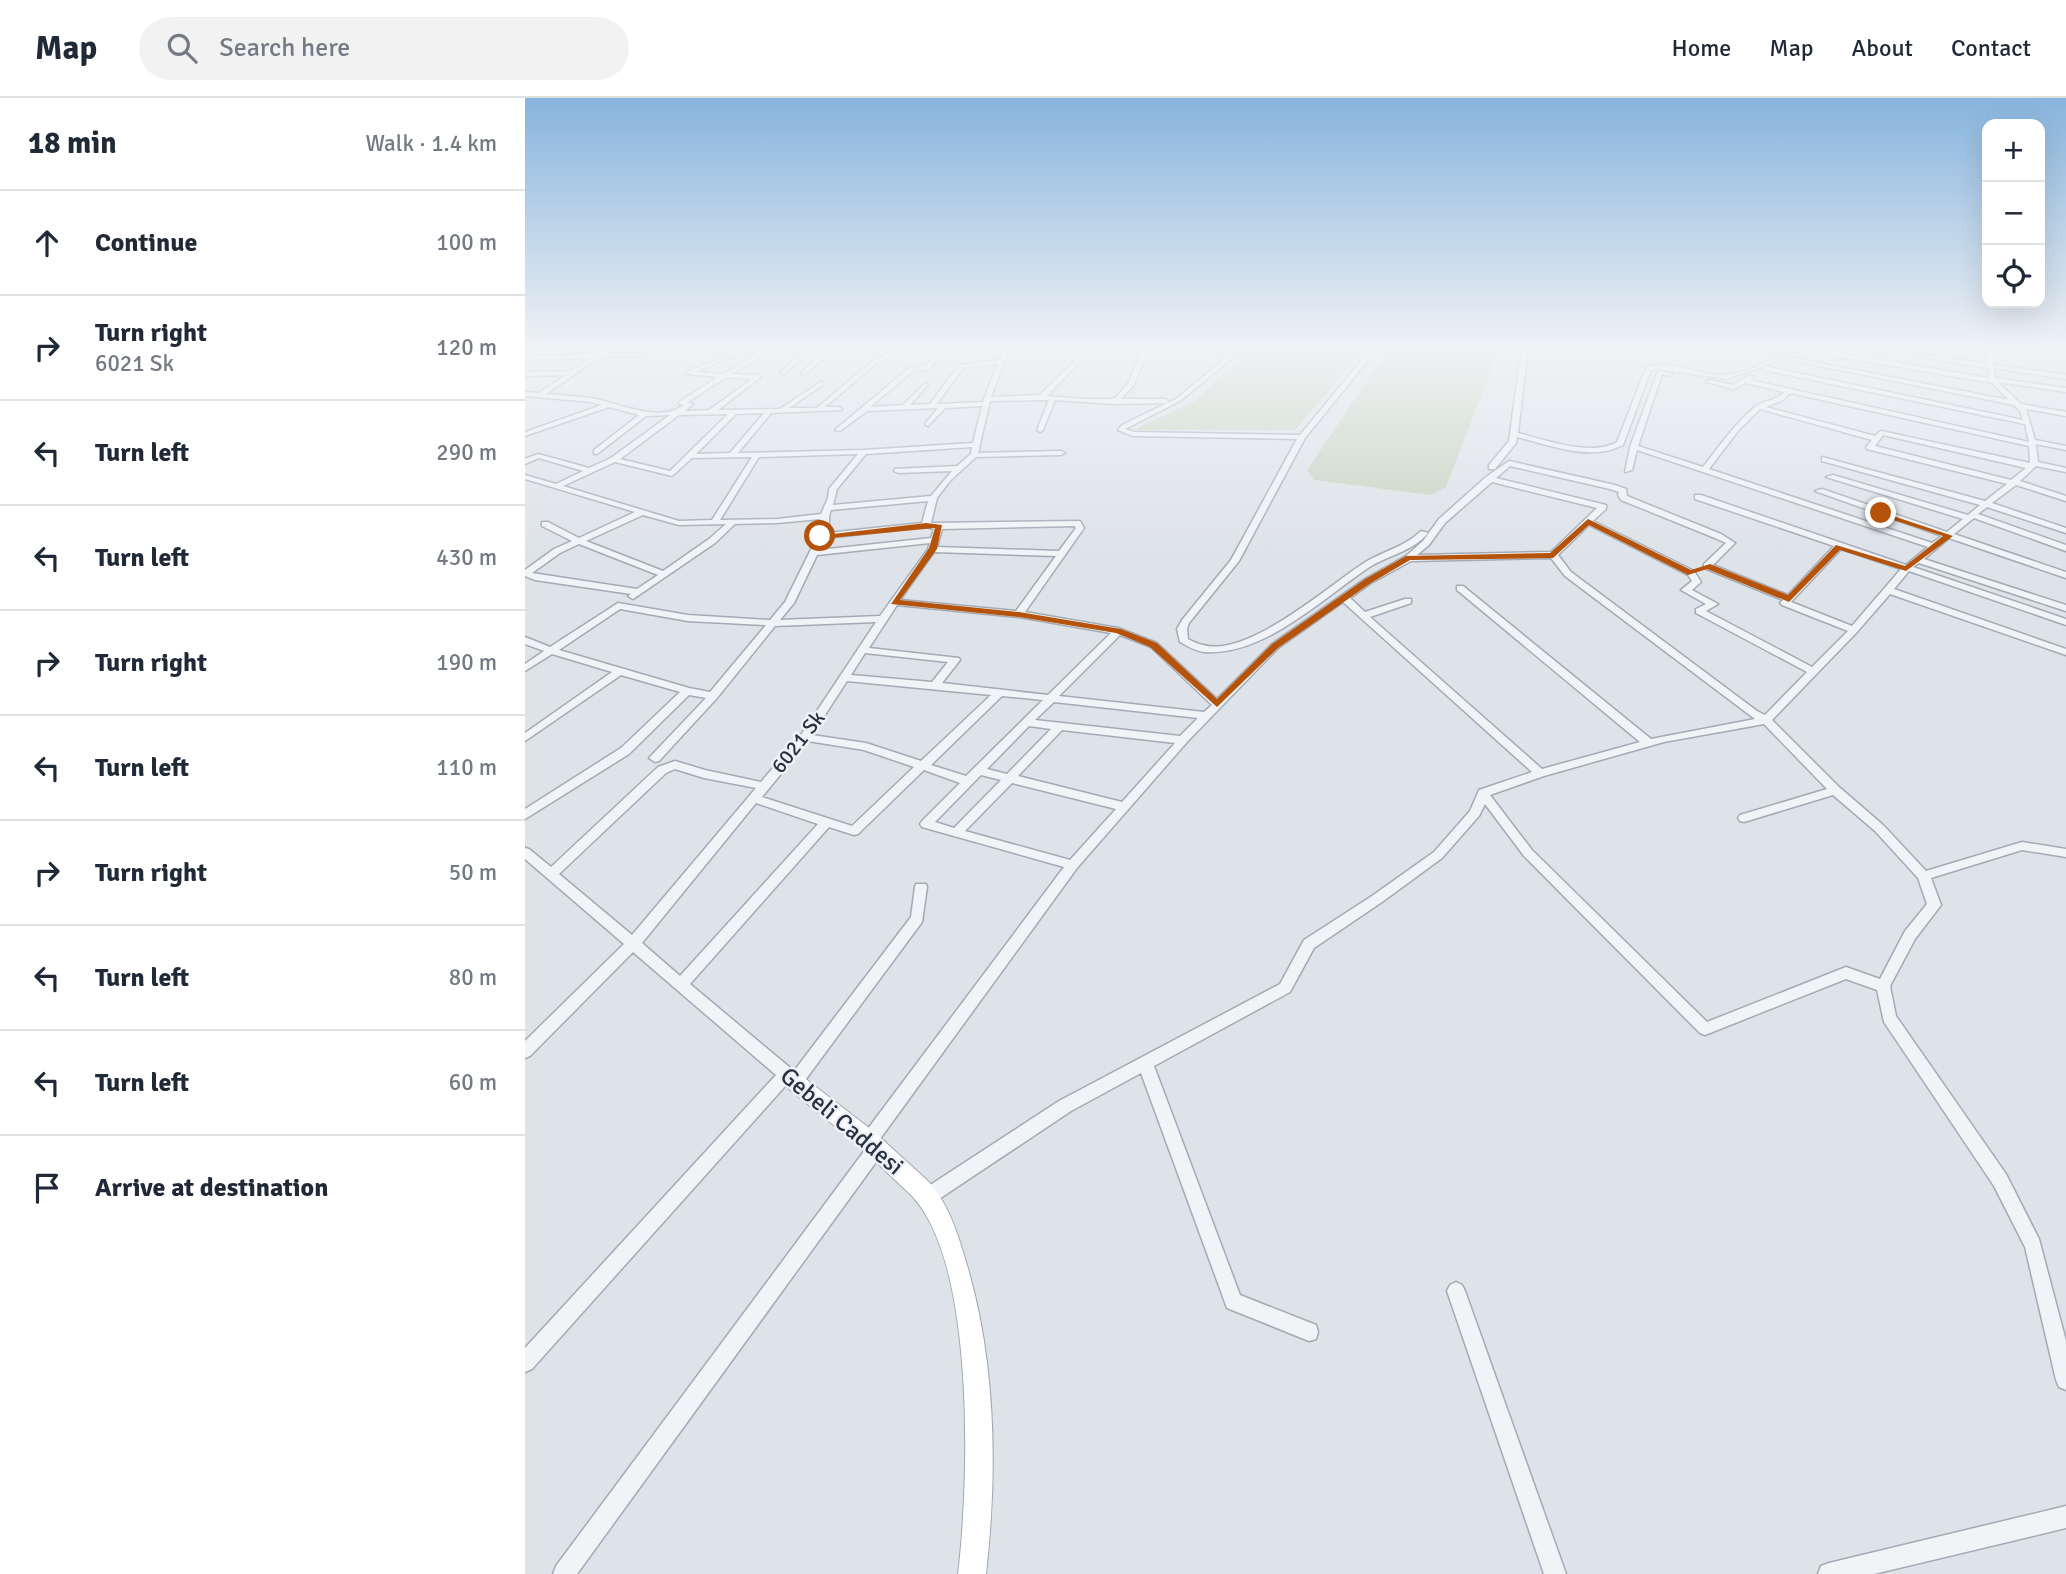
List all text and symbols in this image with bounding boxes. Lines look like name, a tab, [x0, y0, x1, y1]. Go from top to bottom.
search box	[139, 17, 629, 80]
text: Map	[35, 28, 97, 69]
icon: search	[163, 29, 201, 67]
text: Search here	[219, 32, 350, 64]
text: Home	[1671, 33, 1731, 63]
text: Map	[1769, 33, 1814, 63]
text: About	[1852, 33, 1913, 63]
text: Contact	[1951, 33, 2031, 63]
map controls	[1982, 119, 2045, 308]
button: +	[1982, 119, 2045, 182]
text: 18 min	[28, 125, 117, 162]
text: Walk · 1.4 km	[365, 129, 497, 158]
button: −	[1982, 182, 2045, 245]
icon: ahead	[28, 224, 66, 262]
text: Continue	[95, 227, 197, 259]
text: 100 m	[436, 228, 497, 257]
button: locate	[1982, 245, 2045, 308]
text: Turn right	[95, 317, 207, 349]
icon: right	[28, 329, 66, 367]
text: 120 m	[436, 333, 497, 362]
text: 6021 Sk	[95, 349, 174, 378]
icon: left	[28, 434, 66, 472]
text: Turn left	[95, 437, 189, 469]
text: 290 m	[436, 438, 497, 467]
route end	[1865, 497, 1896, 528]
route start	[804, 520, 835, 551]
icon: left	[28, 539, 66, 577]
text: Turn left	[95, 542, 189, 574]
text: 430 m	[436, 543, 497, 572]
icon: right	[28, 644, 66, 682]
text: Turn right	[95, 647, 207, 679]
text: 190 m	[436, 648, 497, 677]
street label: 6021 Sk	[766, 705, 831, 778]
icon: left	[28, 749, 66, 787]
text: Turn left	[95, 752, 189, 784]
text: 110 m	[436, 753, 497, 782]
icon: right	[28, 854, 66, 892]
text: Turn right	[95, 857, 207, 889]
text: 50 m	[449, 858, 497, 887]
icon: left	[28, 959, 66, 997]
text: Turn left	[95, 962, 189, 994]
text: 80 m	[449, 963, 497, 992]
street label: Gebeli Caddesi	[774, 1061, 910, 1181]
icon: left	[28, 1064, 66, 1102]
text: Turn left	[95, 1067, 189, 1099]
text: 60 m	[449, 1068, 497, 1097]
icon: arrive	[28, 1169, 66, 1207]
text: Arrive at destination	[95, 1172, 328, 1204]

